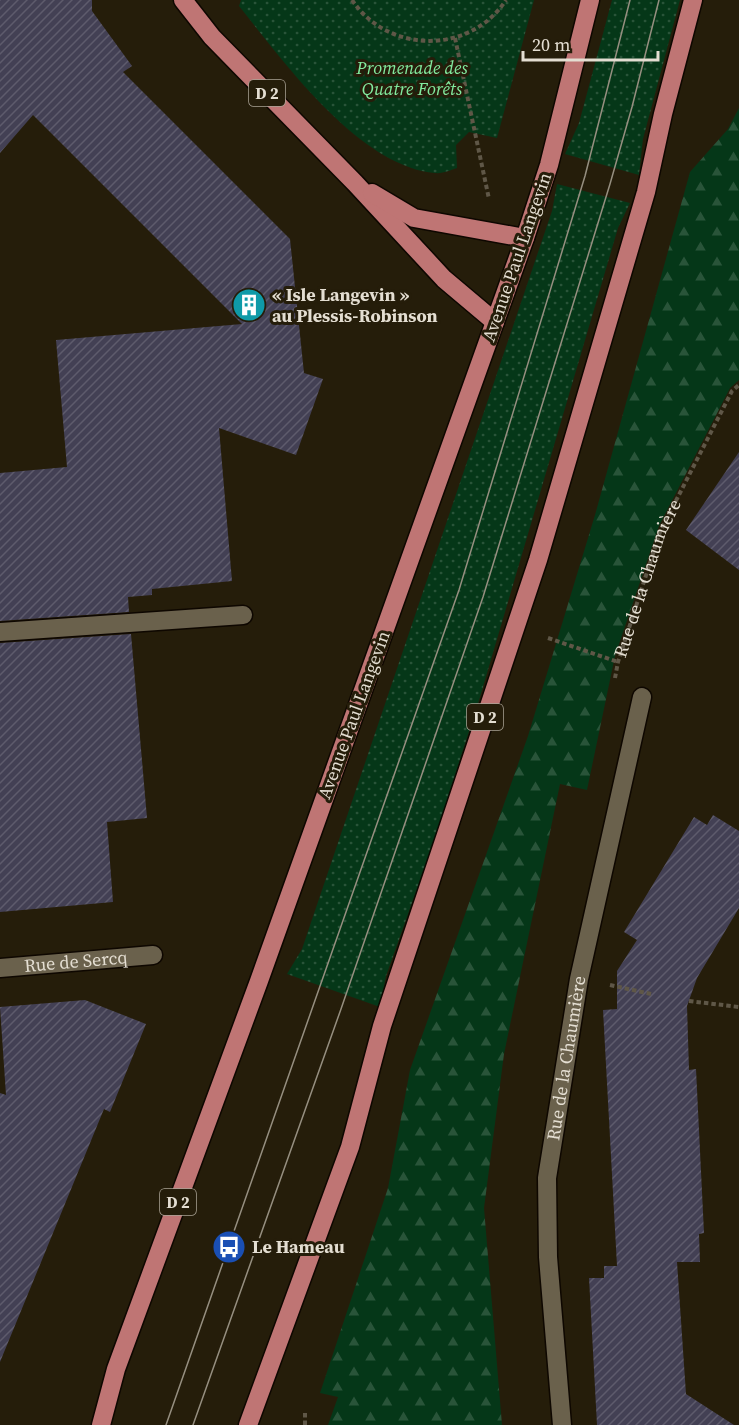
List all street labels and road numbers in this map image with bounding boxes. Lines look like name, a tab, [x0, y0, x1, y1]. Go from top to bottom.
road number: D 2	[249, 80, 285, 106]
street label: Avenue Paul Langevin	[476, 169, 557, 345]
street label: Rue de la Chaumière	[607, 495, 687, 661]
street label: Avenue Paul Langevin	[311, 627, 396, 802]
road number: D 2	[467, 704, 503, 730]
street label: Rue de Sercq	[23, 944, 129, 978]
street label: Rue de la Chaumière	[540, 974, 591, 1142]
road number: D 2	[160, 1189, 196, 1215]

